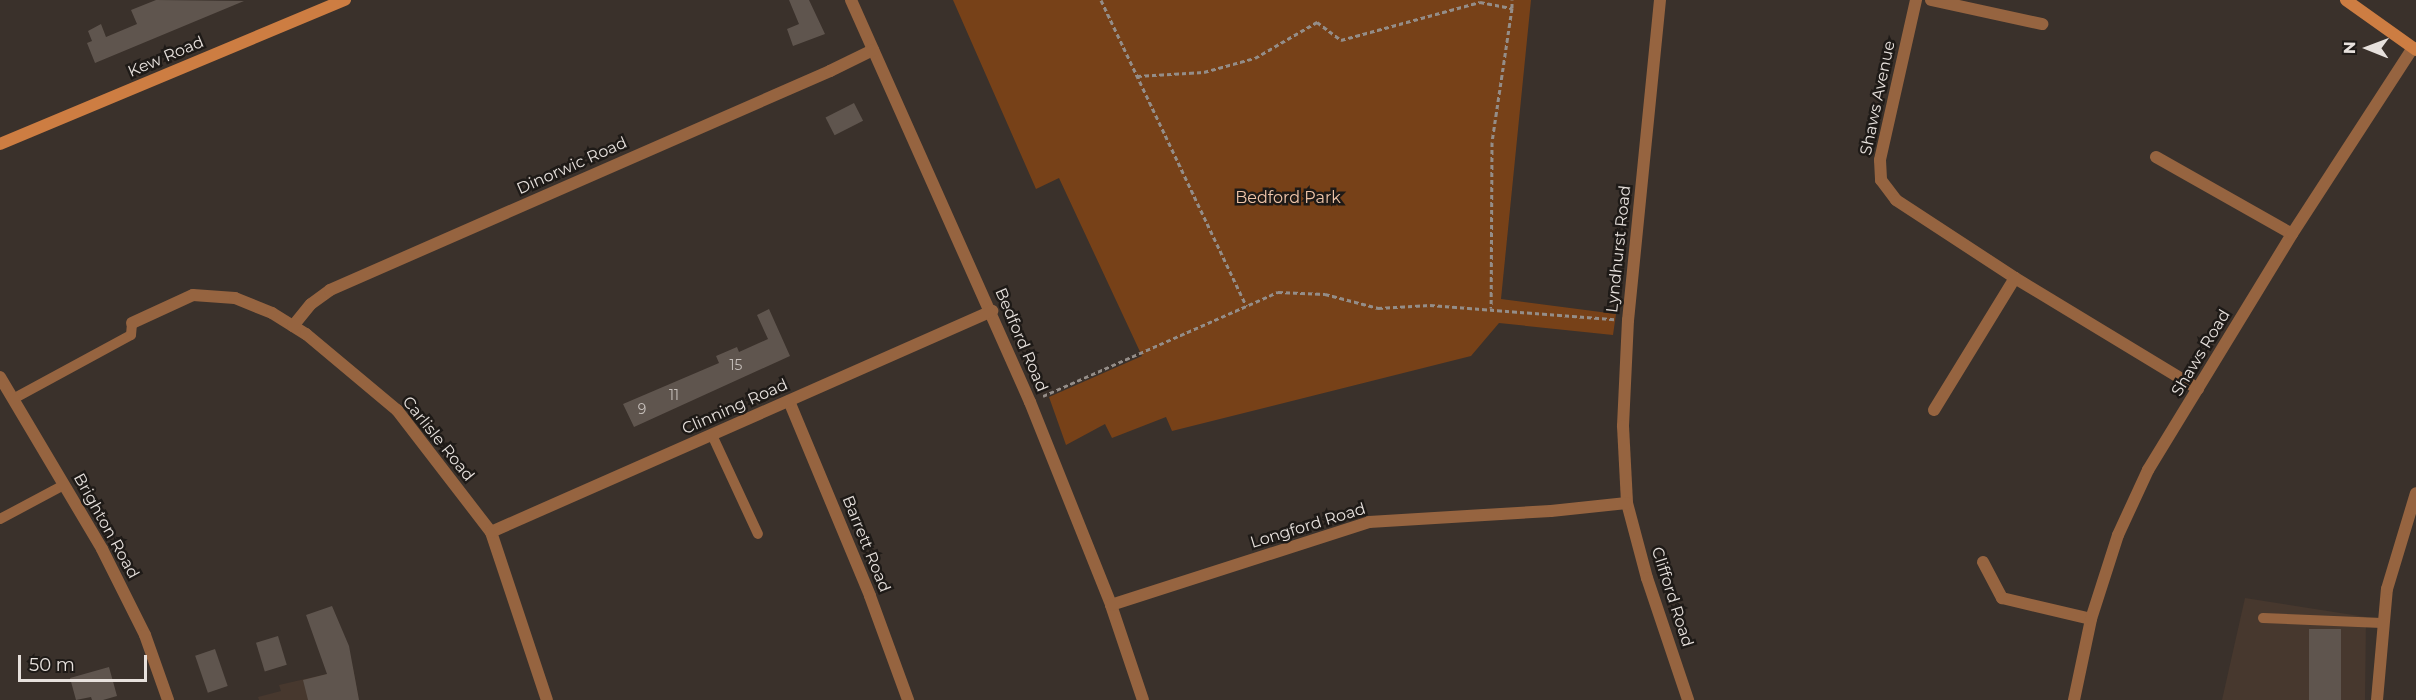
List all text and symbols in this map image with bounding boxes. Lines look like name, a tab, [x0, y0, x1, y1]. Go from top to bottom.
north arrow	[2338, 18, 2398, 78]
street label: Kew Road	[125, 32, 207, 82]
street label: Shaws Avenue	[1857, 39, 1899, 157]
text: N	[2340, 41, 2359, 54]
street label: Dinorwic Road	[514, 133, 630, 199]
street label: Lyndhurst Road	[1603, 184, 1635, 314]
park label: Bedford Park	[1235, 188, 1341, 208]
street label: Bedford Road	[990, 285, 1052, 395]
street label: Shaws Road	[2168, 306, 2234, 400]
house number: 15	[730, 357, 742, 373]
street label: Clinning Road	[679, 375, 791, 439]
house number: 11	[669, 387, 679, 403]
street label: Carlisle Road	[398, 393, 478, 485]
house number: 9	[638, 401, 646, 417]
street label: Brighton Road	[69, 470, 143, 582]
street label: Barrett Road	[838, 493, 894, 595]
street label: Longford Road	[1248, 499, 1368, 553]
street label: Clifford Road	[1647, 545, 1697, 649]
scale bar	[21, 643, 150, 681]
text: 50 m	[29, 654, 75, 676]

